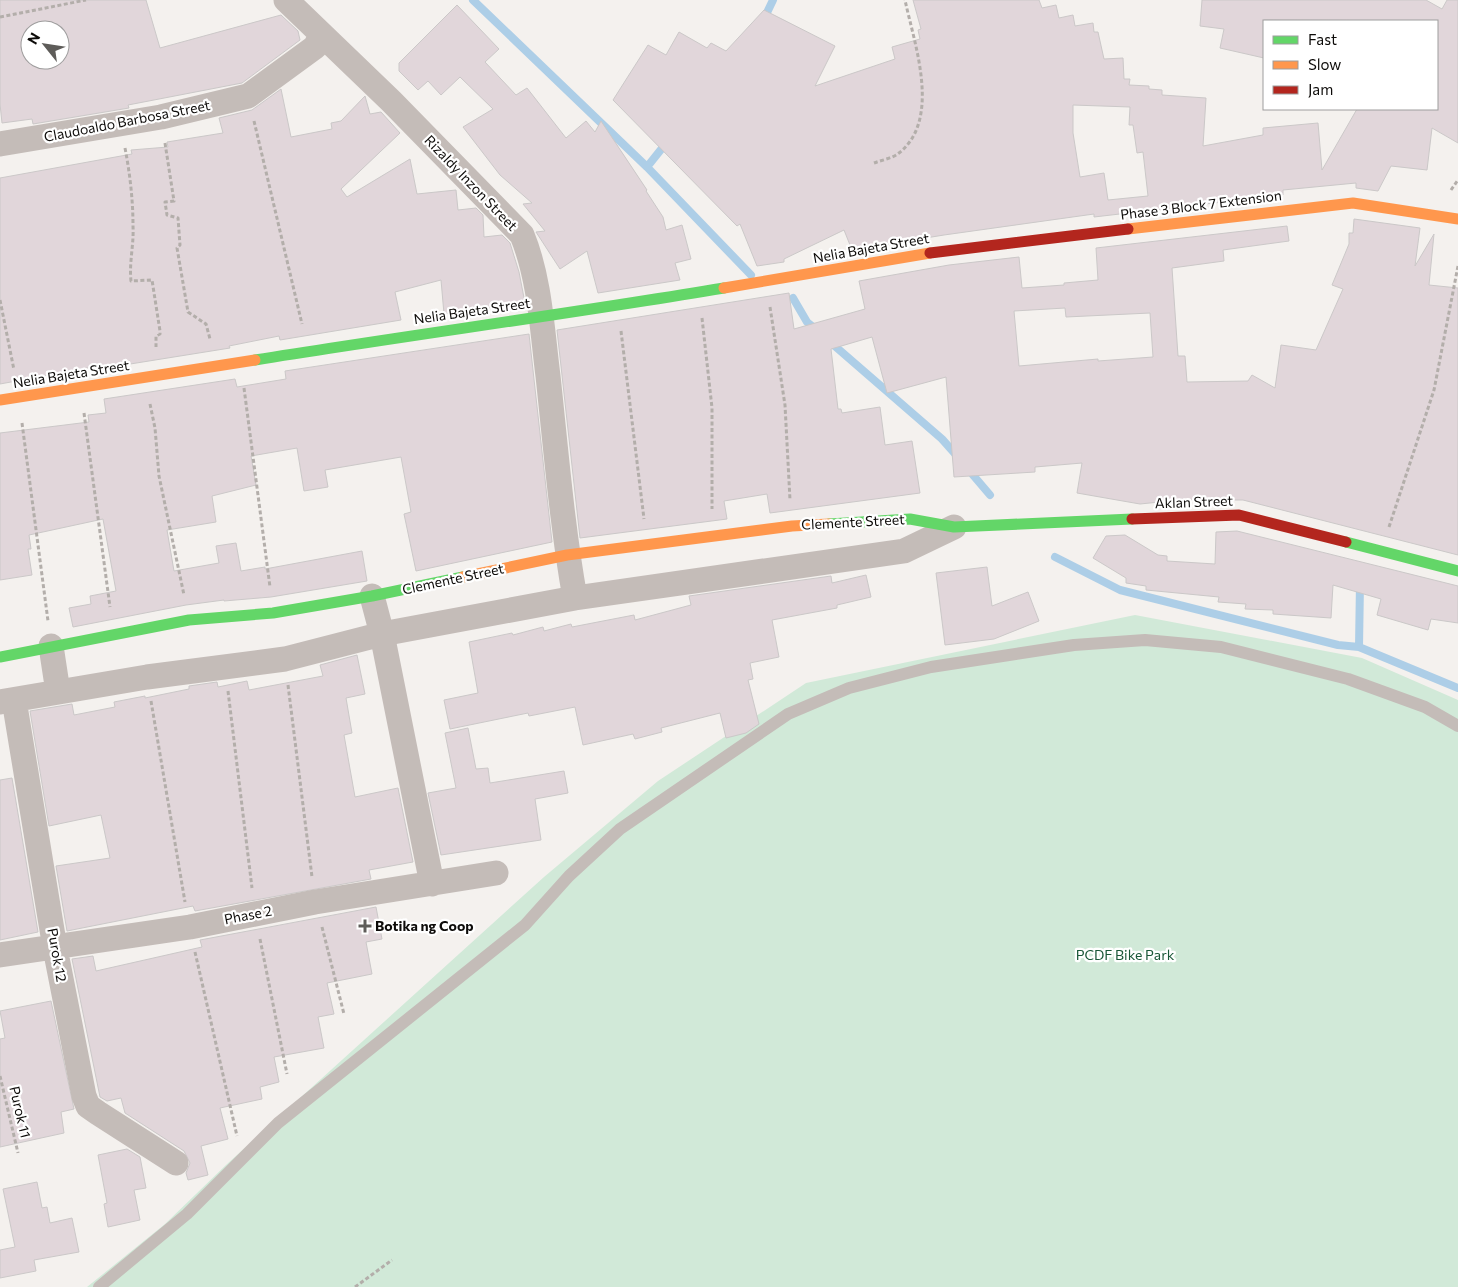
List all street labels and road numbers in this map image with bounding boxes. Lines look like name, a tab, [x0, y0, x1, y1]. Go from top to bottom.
street label: Claudoaldo Barbosa Street	[42, 96, 212, 145]
street label: Rizaldy Inzon Street	[421, 131, 522, 234]
street label: Phase 3 Block 7 Extension	[1119, 186, 1283, 223]
street label: Nelia Bajeta Street	[812, 229, 931, 266]
street label: Nelia Bajeta Street	[413, 294, 532, 327]
street label: Nelia Bajeta Street	[12, 356, 131, 391]
street label: Aklan Street	[1155, 492, 1234, 511]
street label: Clemente Street	[801, 510, 905, 533]
street label: Clemente Street	[401, 559, 505, 598]
street label: Phase 2	[223, 902, 273, 927]
street label: Purok 12	[44, 927, 71, 983]
street label: Purok 11	[6, 1084, 35, 1139]

